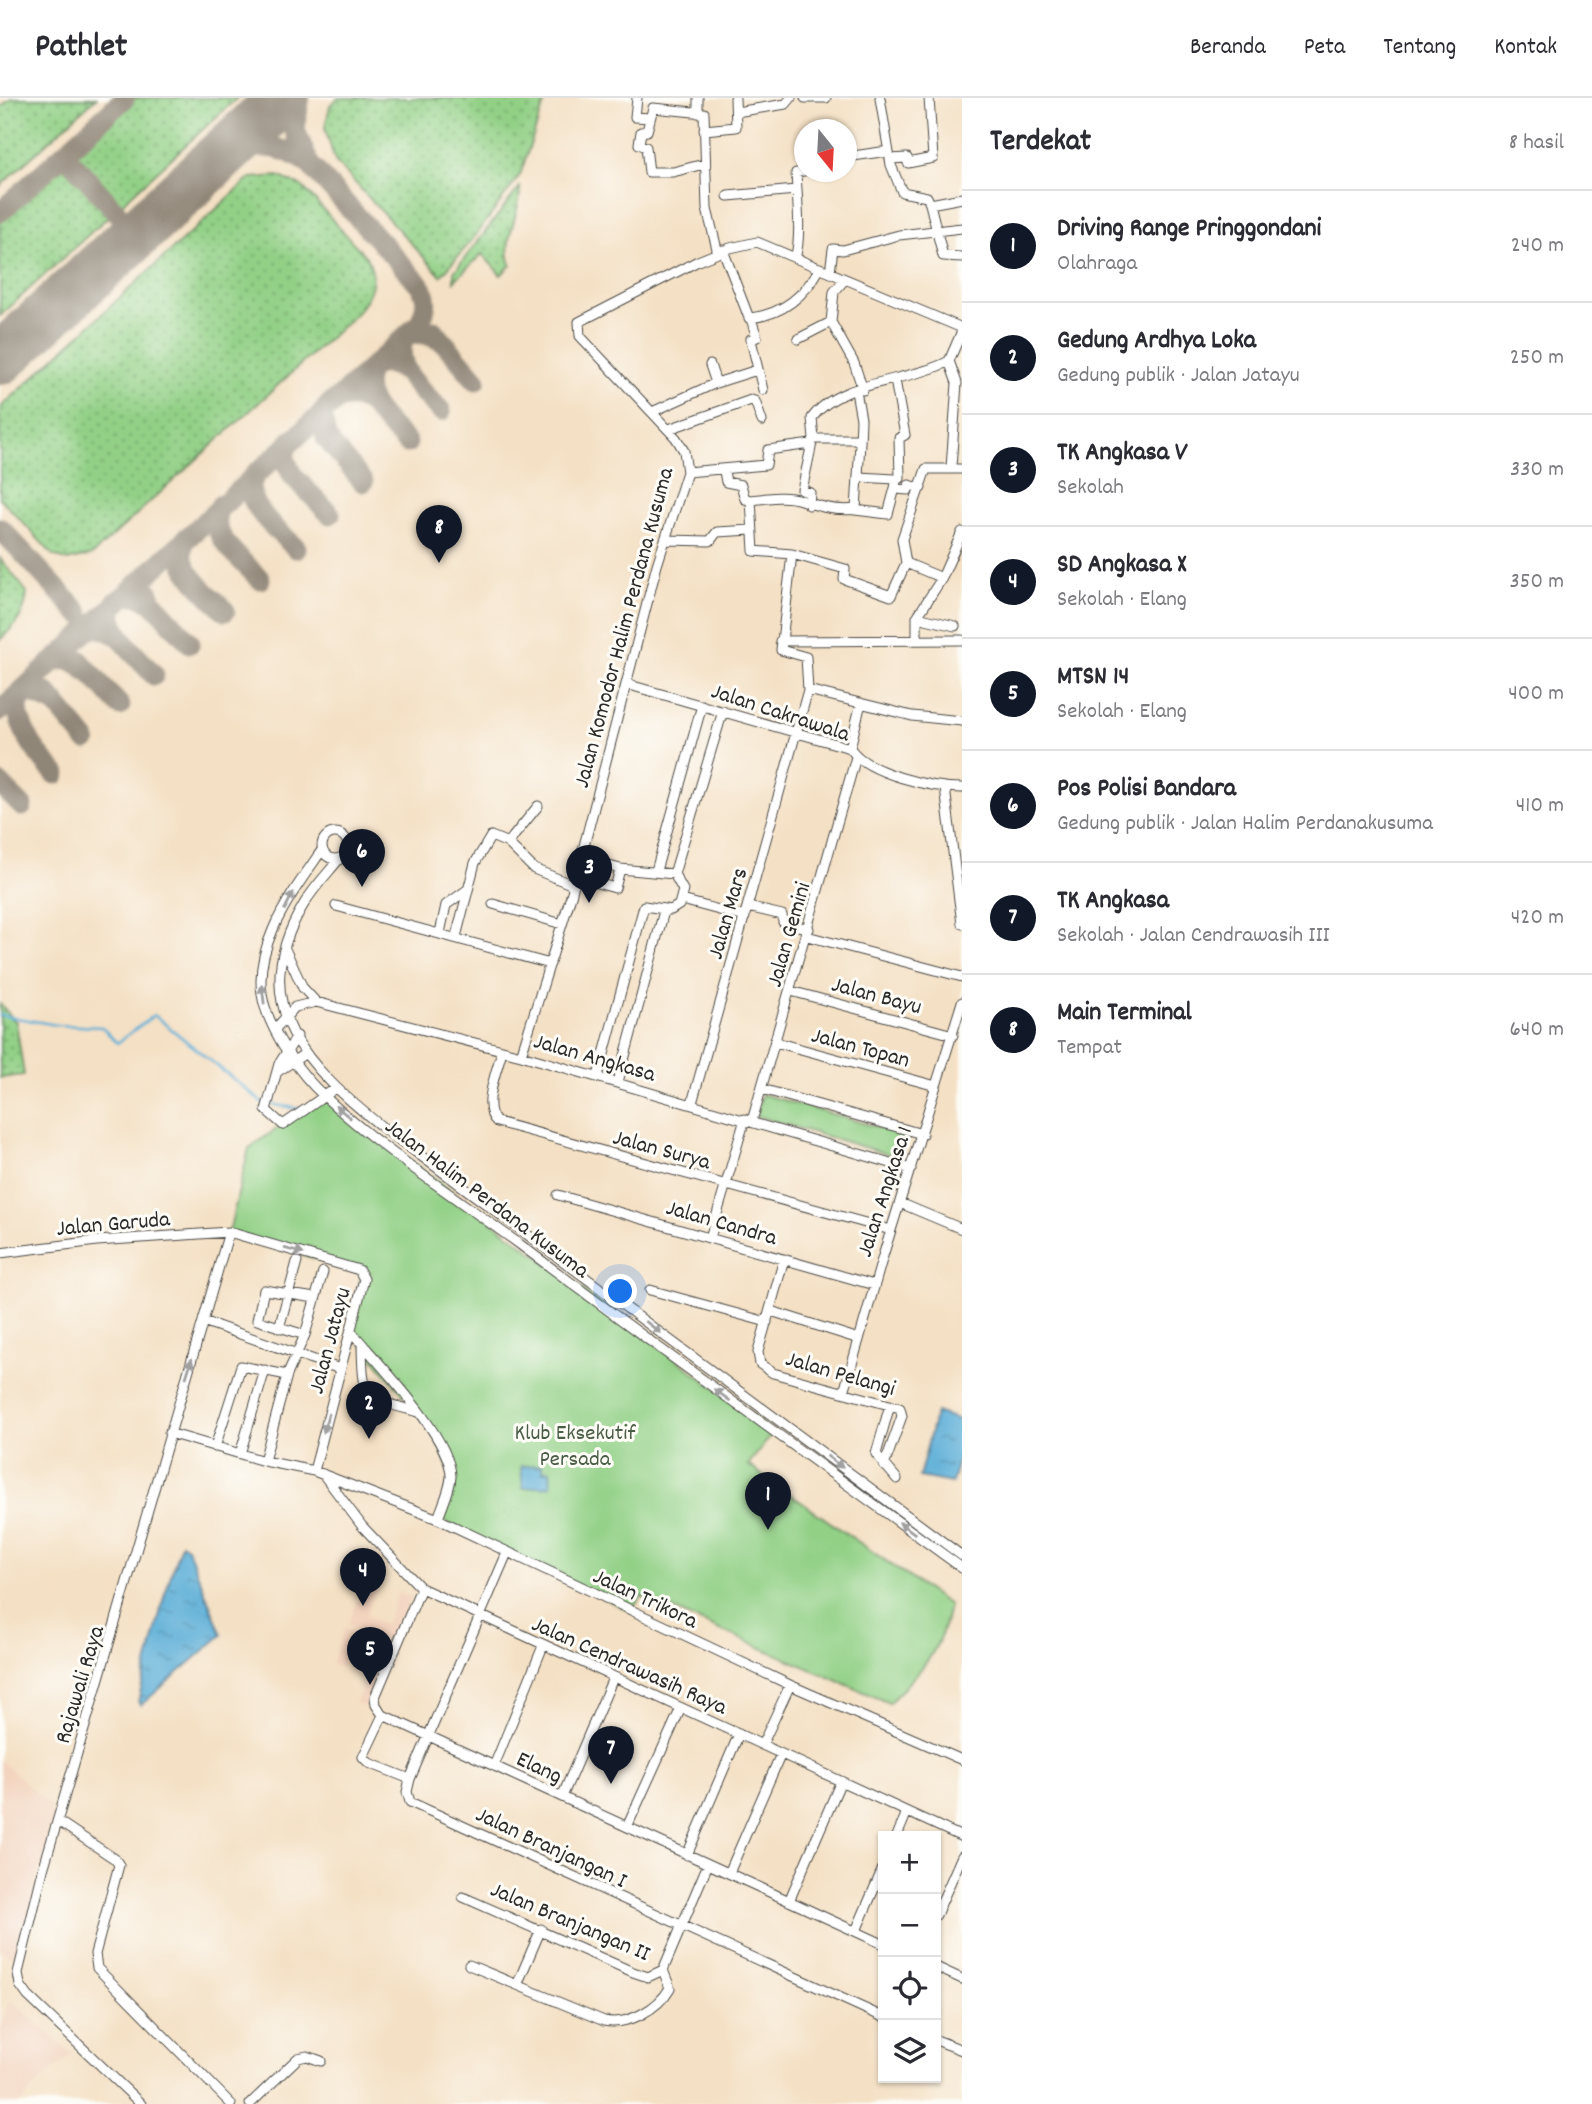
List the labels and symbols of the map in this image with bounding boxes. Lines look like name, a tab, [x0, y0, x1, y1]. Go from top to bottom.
north arrow	[794, 119, 857, 182]
street label: Jalan Komodor Halim Perdana Kusuma	[567, 463, 684, 792]
pin: 8	[416, 505, 462, 563]
street label: Jalan Cakrawala	[706, 676, 855, 753]
pin: 6	[339, 829, 385, 887]
pin: 3	[566, 845, 612, 903]
street label: Jalan Mars	[701, 864, 758, 964]
street label: Jalan Gemini	[760, 879, 821, 991]
one-way arrow	[283, 891, 294, 911]
street label: Jalan Bayu	[827, 970, 925, 1025]
one-way arrow	[258, 983, 269, 1005]
street label: Jalan Topan	[807, 1020, 913, 1078]
street label: Jalan Angkasa	[529, 1026, 660, 1093]
one-way arrow	[335, 1105, 353, 1120]
street label: Jalan Halim Perdana Kusuma	[377, 1112, 596, 1289]
street label: Jalan Surya	[609, 1122, 715, 1181]
street label: Jalan Angkasa 1	[850, 1123, 923, 1262]
street label: Jalan Candra	[662, 1193, 782, 1256]
street label: Jalan Garuda	[55, 1204, 173, 1247]
one-way arrow	[284, 1247, 305, 1257]
your location	[603, 1274, 637, 1308]
street label: Jalan Jatayu	[301, 1284, 361, 1398]
one-way arrow	[643, 1320, 662, 1334]
street label: Jalan Pelangi	[781, 1344, 899, 1407]
one-way arrow	[184, 1357, 194, 1378]
pin: 2	[346, 1381, 392, 1439]
one-way arrow	[713, 1388, 731, 1402]
one-way arrow	[320, 1413, 331, 1435]
park label: Klub Eksekutif Persada	[514, 1418, 636, 1477]
one-way arrow	[826, 1455, 845, 1469]
pin: 1	[745, 1472, 791, 1530]
one-way arrow	[898, 1521, 916, 1535]
pin: 4	[340, 1548, 386, 1606]
street label: Jalan Trikora	[587, 1561, 703, 1639]
street label: Jalan Cendrawasih Raya	[526, 1609, 733, 1726]
street label: Rajawali Raya	[48, 1621, 115, 1748]
pin: 5	[347, 1627, 393, 1685]
pin: 7	[588, 1726, 634, 1784]
street label: Elang	[510, 1744, 567, 1794]
street label: Jalan Branjangan I	[469, 1800, 632, 1899]
street label: Jalan Branjangan II	[485, 1875, 655, 1972]

